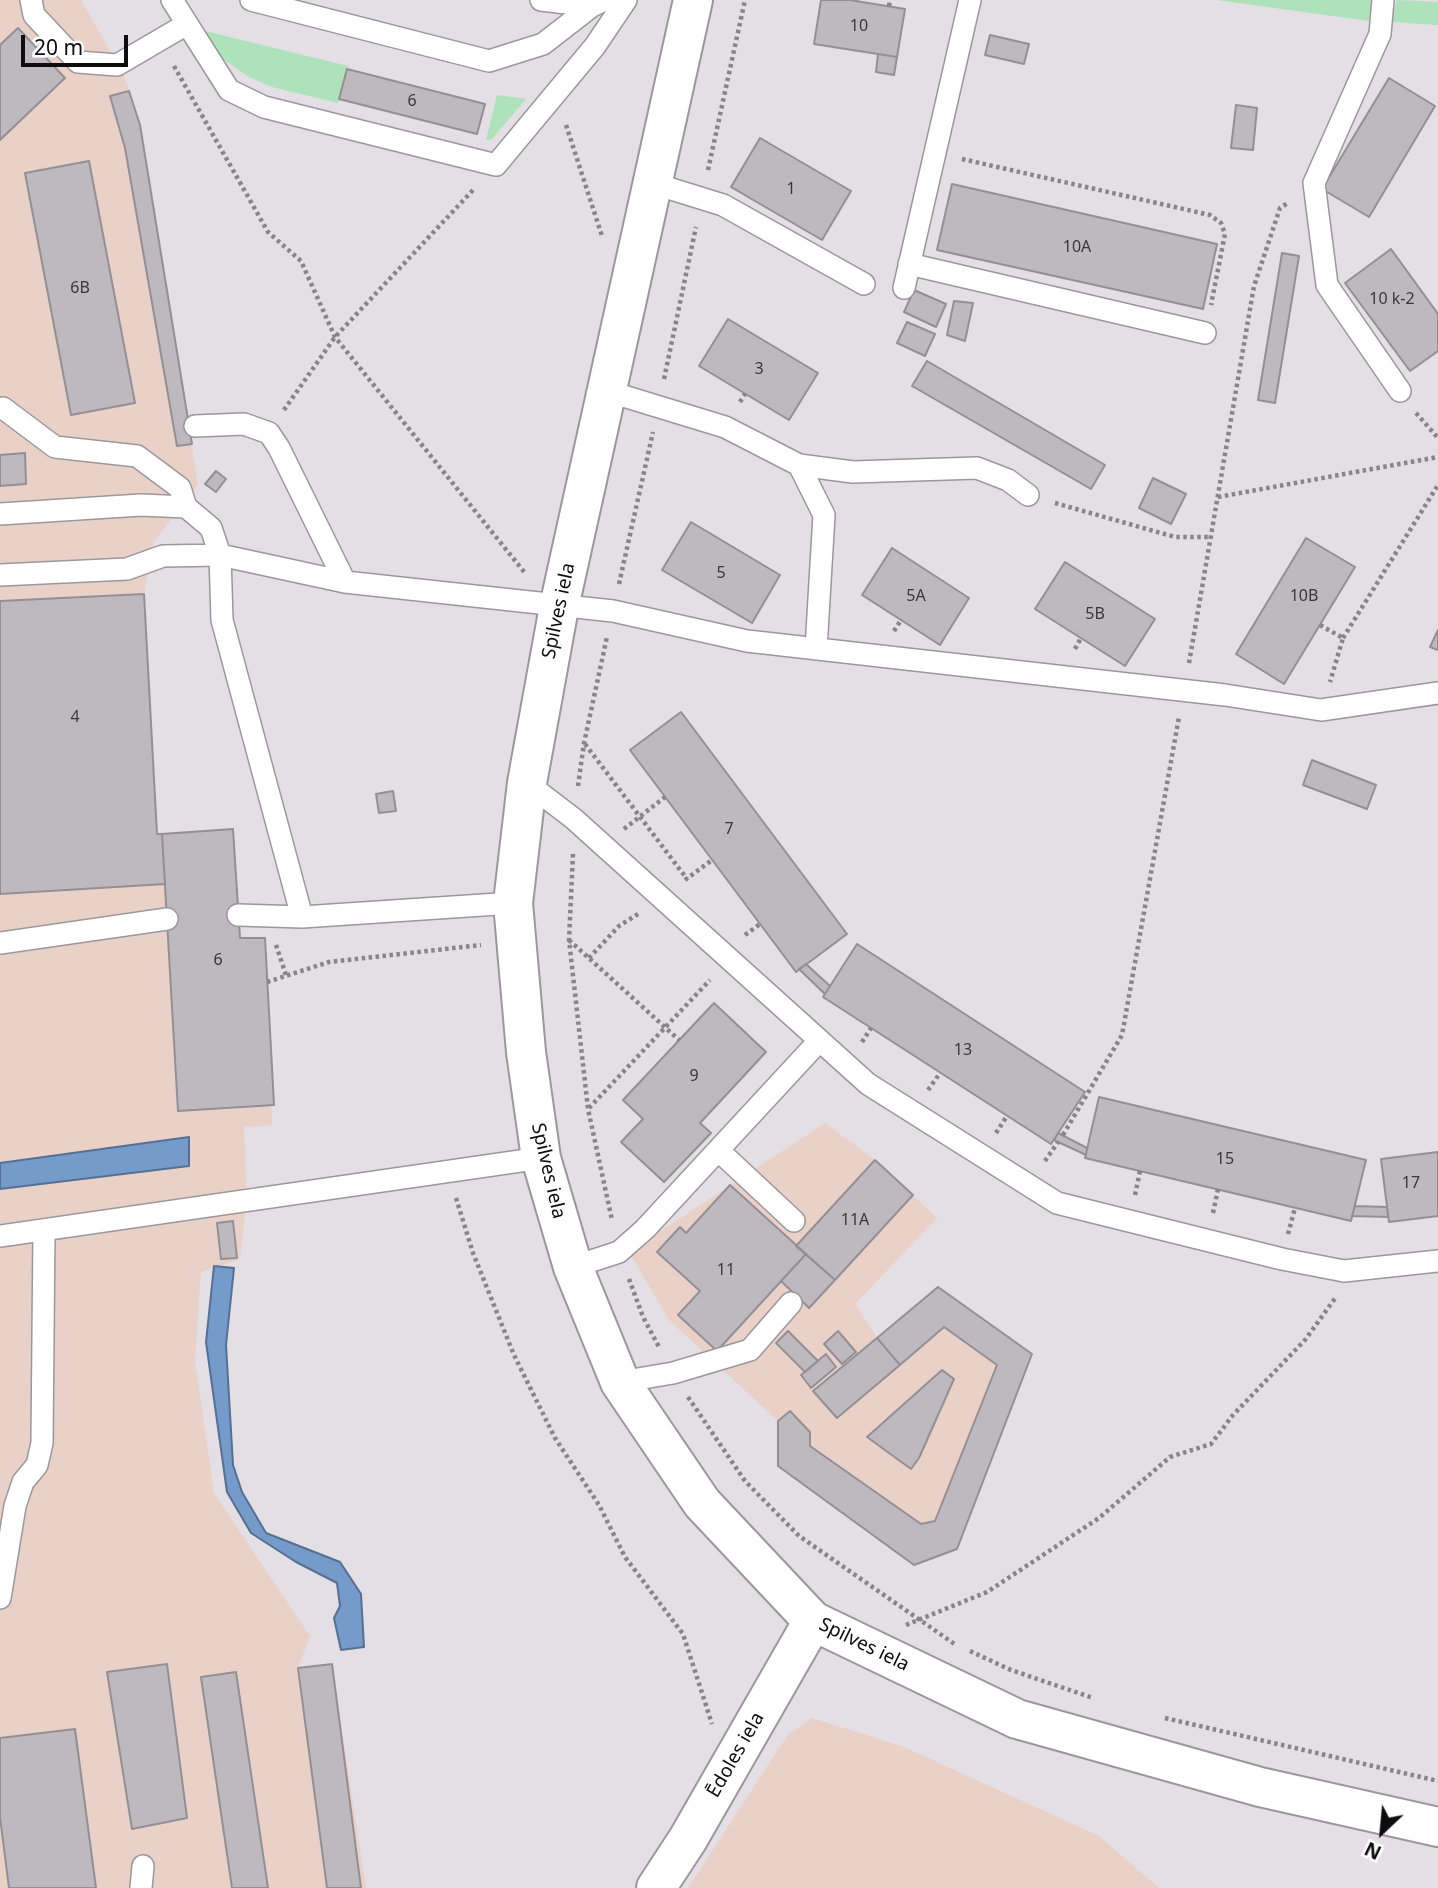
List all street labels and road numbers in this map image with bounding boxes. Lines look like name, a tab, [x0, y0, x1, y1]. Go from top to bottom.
street label: Spilves iela	[538, 561, 580, 661]
street label: Spilves iela	[526, 1121, 570, 1221]
street label: Spilves iela	[815, 1613, 913, 1677]
street label: Ēdoles iela	[702, 1708, 770, 1802]

